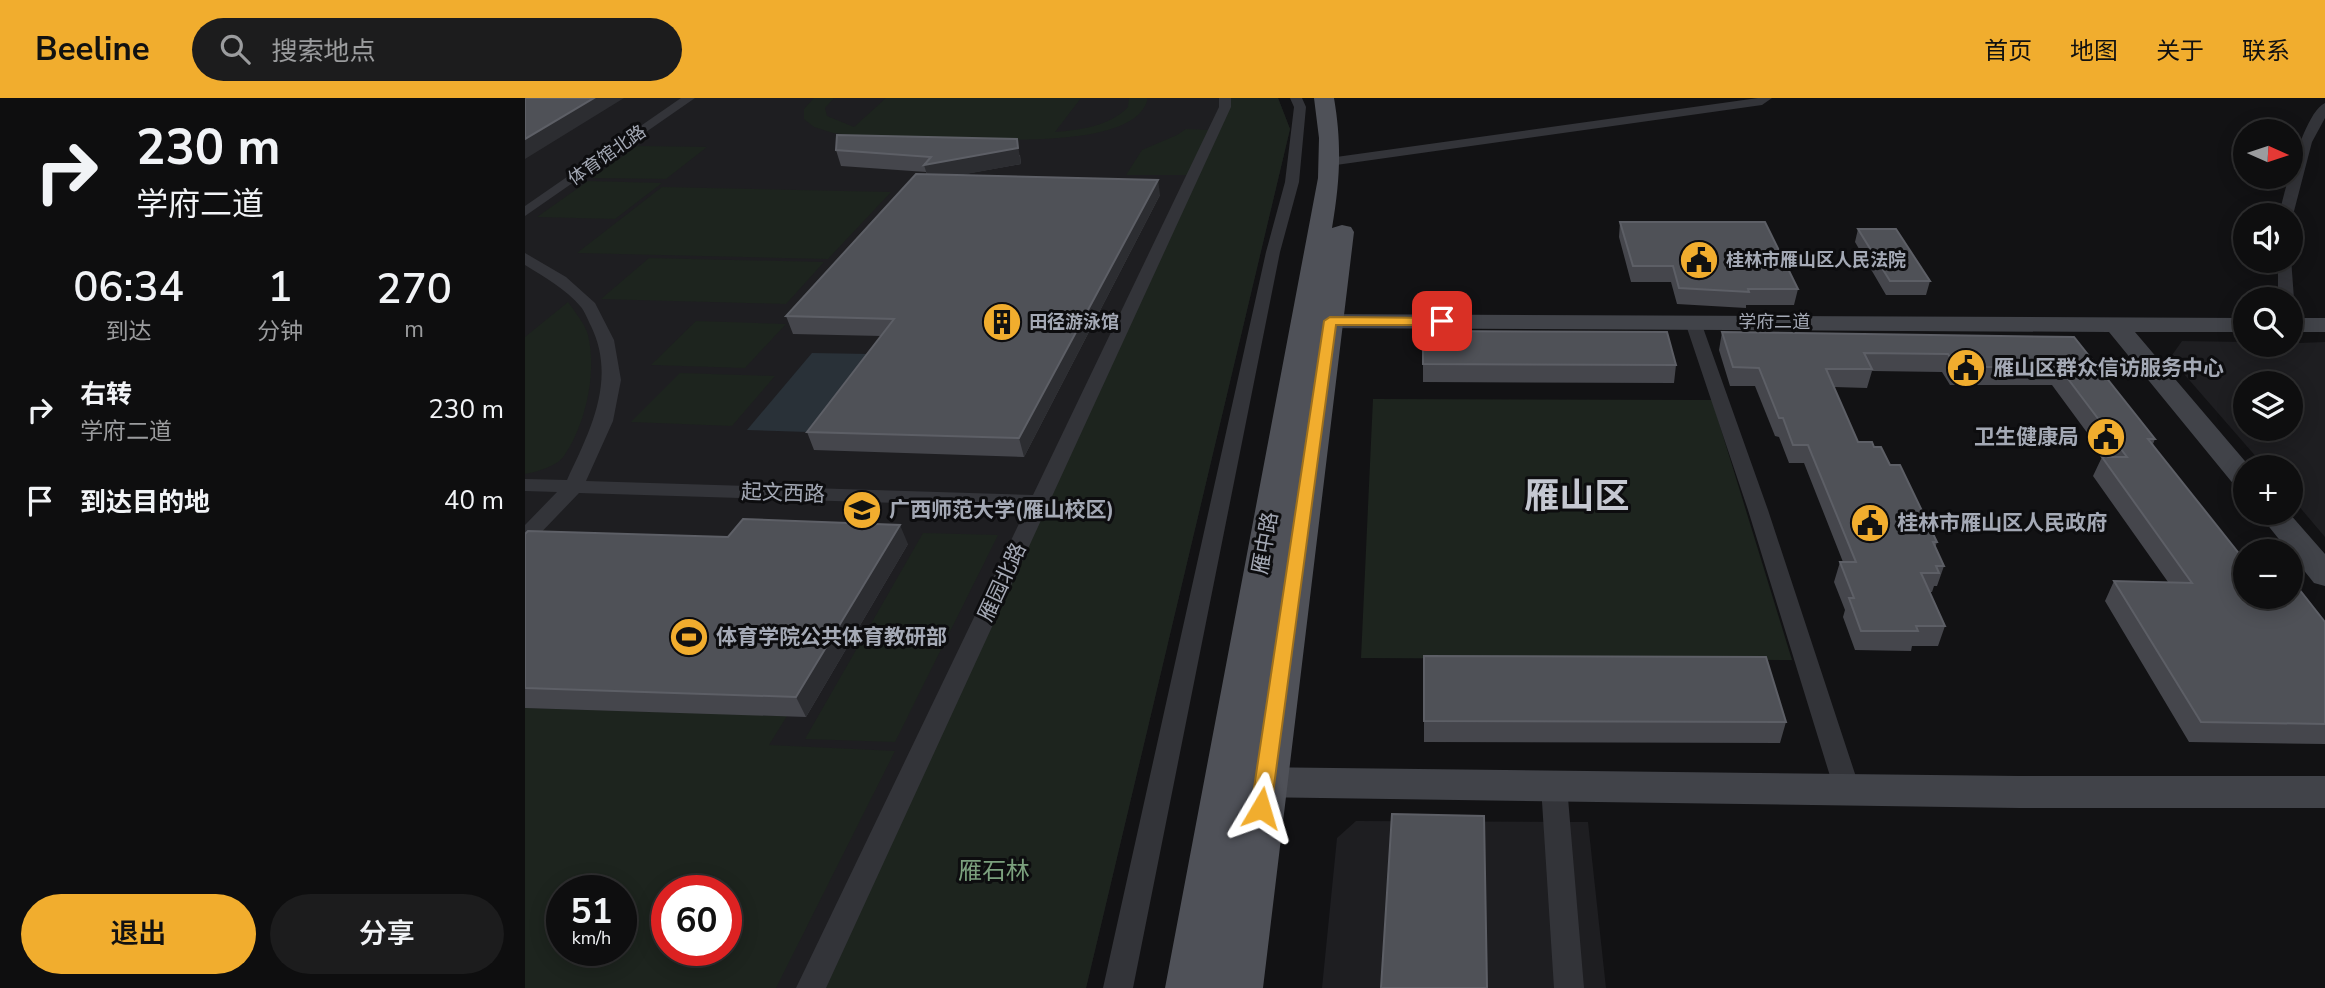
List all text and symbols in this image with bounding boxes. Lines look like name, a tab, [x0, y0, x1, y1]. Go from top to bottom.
search box	[192, 18, 682, 81]
text: Beeline	[35, 27, 150, 72]
icon: search	[216, 30, 254, 68]
text: 搜索地点	[272, 34, 376, 69]
text: 首页	[1984, 35, 2032, 67]
text: 地图	[2070, 35, 2118, 67]
text: 关于	[2156, 35, 2204, 67]
text: 联系	[2242, 35, 2290, 67]
text: 230 m	[136, 114, 280, 181]
street label: 体育馆北路	[563, 119, 651, 191]
north arrow	[2233, 119, 2303, 189]
map controls	[2233, 119, 2303, 609]
icon: right	[21, 126, 112, 217]
text: 学府二道	[136, 183, 264, 226]
button: sound	[2233, 203, 2303, 273]
public building icon: 桂林市雁山区人民法院	[1678, 239, 1720, 281]
place label: 桂林市雁山区人民法院	[1726, 248, 1906, 272]
text: 06:34	[73, 259, 184, 316]
text: 1	[267, 259, 293, 316]
text: 270	[376, 261, 452, 318]
button: search	[2233, 287, 2303, 357]
pin	[1412, 291, 1472, 351]
building icon: 田径游泳馆	[981, 301, 1023, 343]
icon: arrive	[1423, 302, 1461, 340]
place label: 田径游泳馆	[1029, 310, 1119, 334]
street label: 学府二道	[1738, 310, 1810, 334]
text: m	[404, 314, 424, 345]
text: 到达	[106, 316, 152, 347]
text: 分钟	[257, 316, 303, 347]
public building icon: 雁山区群众信访服务中心	[1945, 347, 1987, 389]
place label: 雁山区群众信访服务中心	[1993, 354, 2224, 382]
button: layers	[2233, 371, 2303, 441]
text: 右转	[80, 377, 132, 412]
icon: right	[21, 391, 59, 429]
text: 230 m	[428, 392, 504, 427]
text: 学府二道	[80, 416, 172, 447]
public building icon: 卫生健康局	[2085, 416, 2127, 458]
place label: 卫生健康局	[1974, 423, 2079, 451]
button: +	[2233, 455, 2303, 525]
district label: 雁山区	[1524, 473, 1630, 520]
street label: 起文西路	[741, 478, 825, 508]
icon: arrive	[21, 482, 59, 520]
text: 40 m	[444, 483, 504, 518]
text: 到达目的地	[80, 485, 210, 520]
school or university icon: 广西师范大学(雁山校区)	[841, 489, 883, 531]
place label: 广西师范大学(雁山校区)	[889, 496, 1114, 524]
public building icon: 桂林市雁山区人民政府	[1849, 502, 1891, 544]
place label: 桂林市雁山区人民政府	[1897, 509, 2107, 537]
street label: 雁中路	[1246, 510, 1284, 576]
street label: 雁园北路	[972, 538, 1032, 626]
button: −	[2233, 539, 2303, 609]
sports icon: 体育学院公共体育教研部	[668, 616, 710, 658]
place label: 体育学院公共体育教研部	[716, 623, 947, 651]
position arrow	[1224, 771, 1298, 845]
park label: 雁石林	[958, 855, 1030, 887]
speed limit sign: 60	[651, 875, 742, 966]
text: 51	[570, 888, 613, 935]
button: 退出	[21, 894, 256, 974]
button: 分享	[270, 894, 504, 974]
text: km/h	[572, 926, 611, 950]

